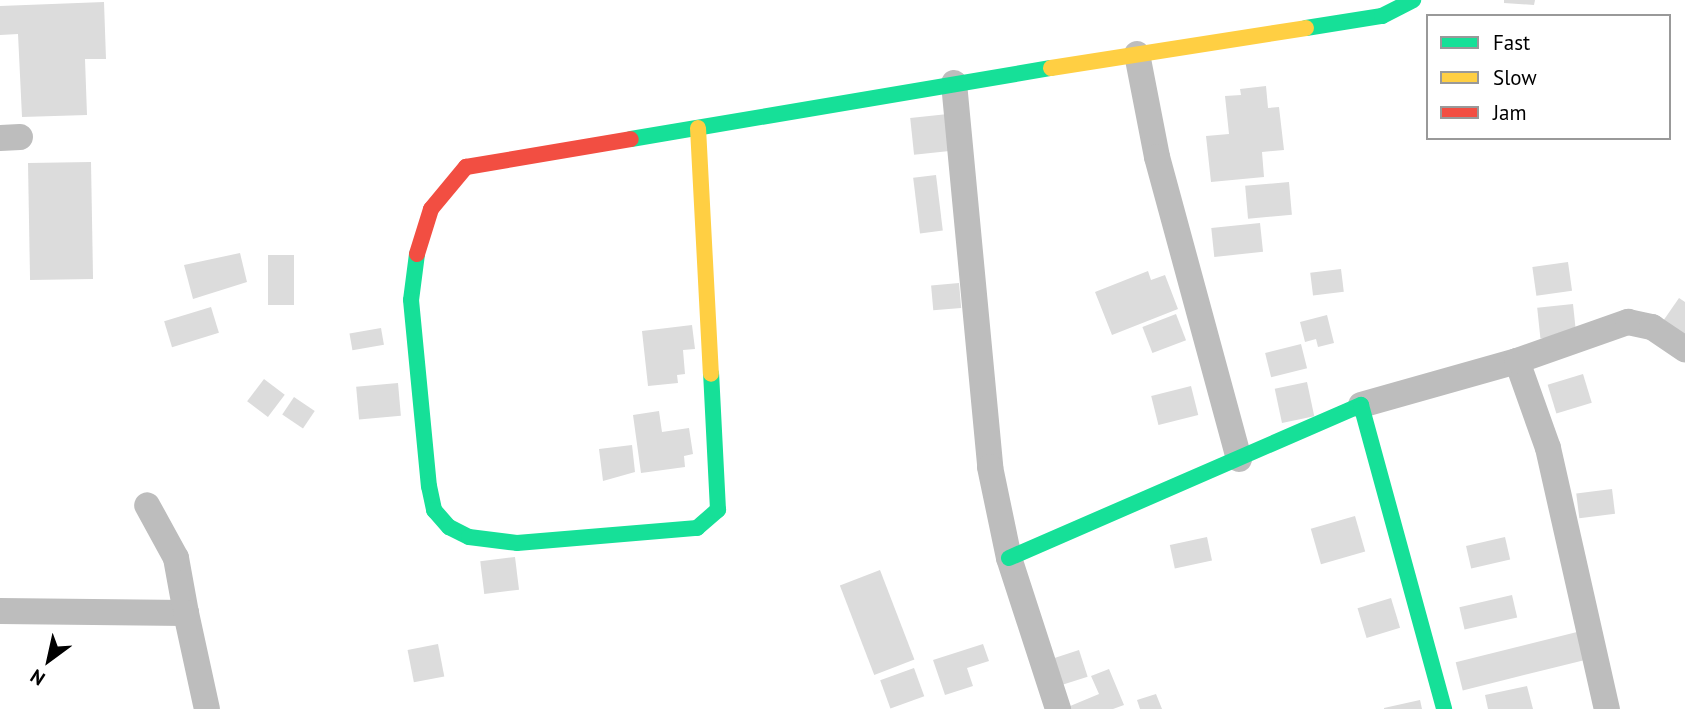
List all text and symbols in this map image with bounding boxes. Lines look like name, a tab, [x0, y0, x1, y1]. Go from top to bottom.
legend	[1426, 14, 1671, 140]
text: Fast	[1493, 29, 1530, 56]
text: Slow	[1493, 64, 1537, 91]
text: Jam	[1493, 99, 1527, 126]
north arrow	[14, 625, 84, 695]
text: N	[26, 664, 49, 691]

